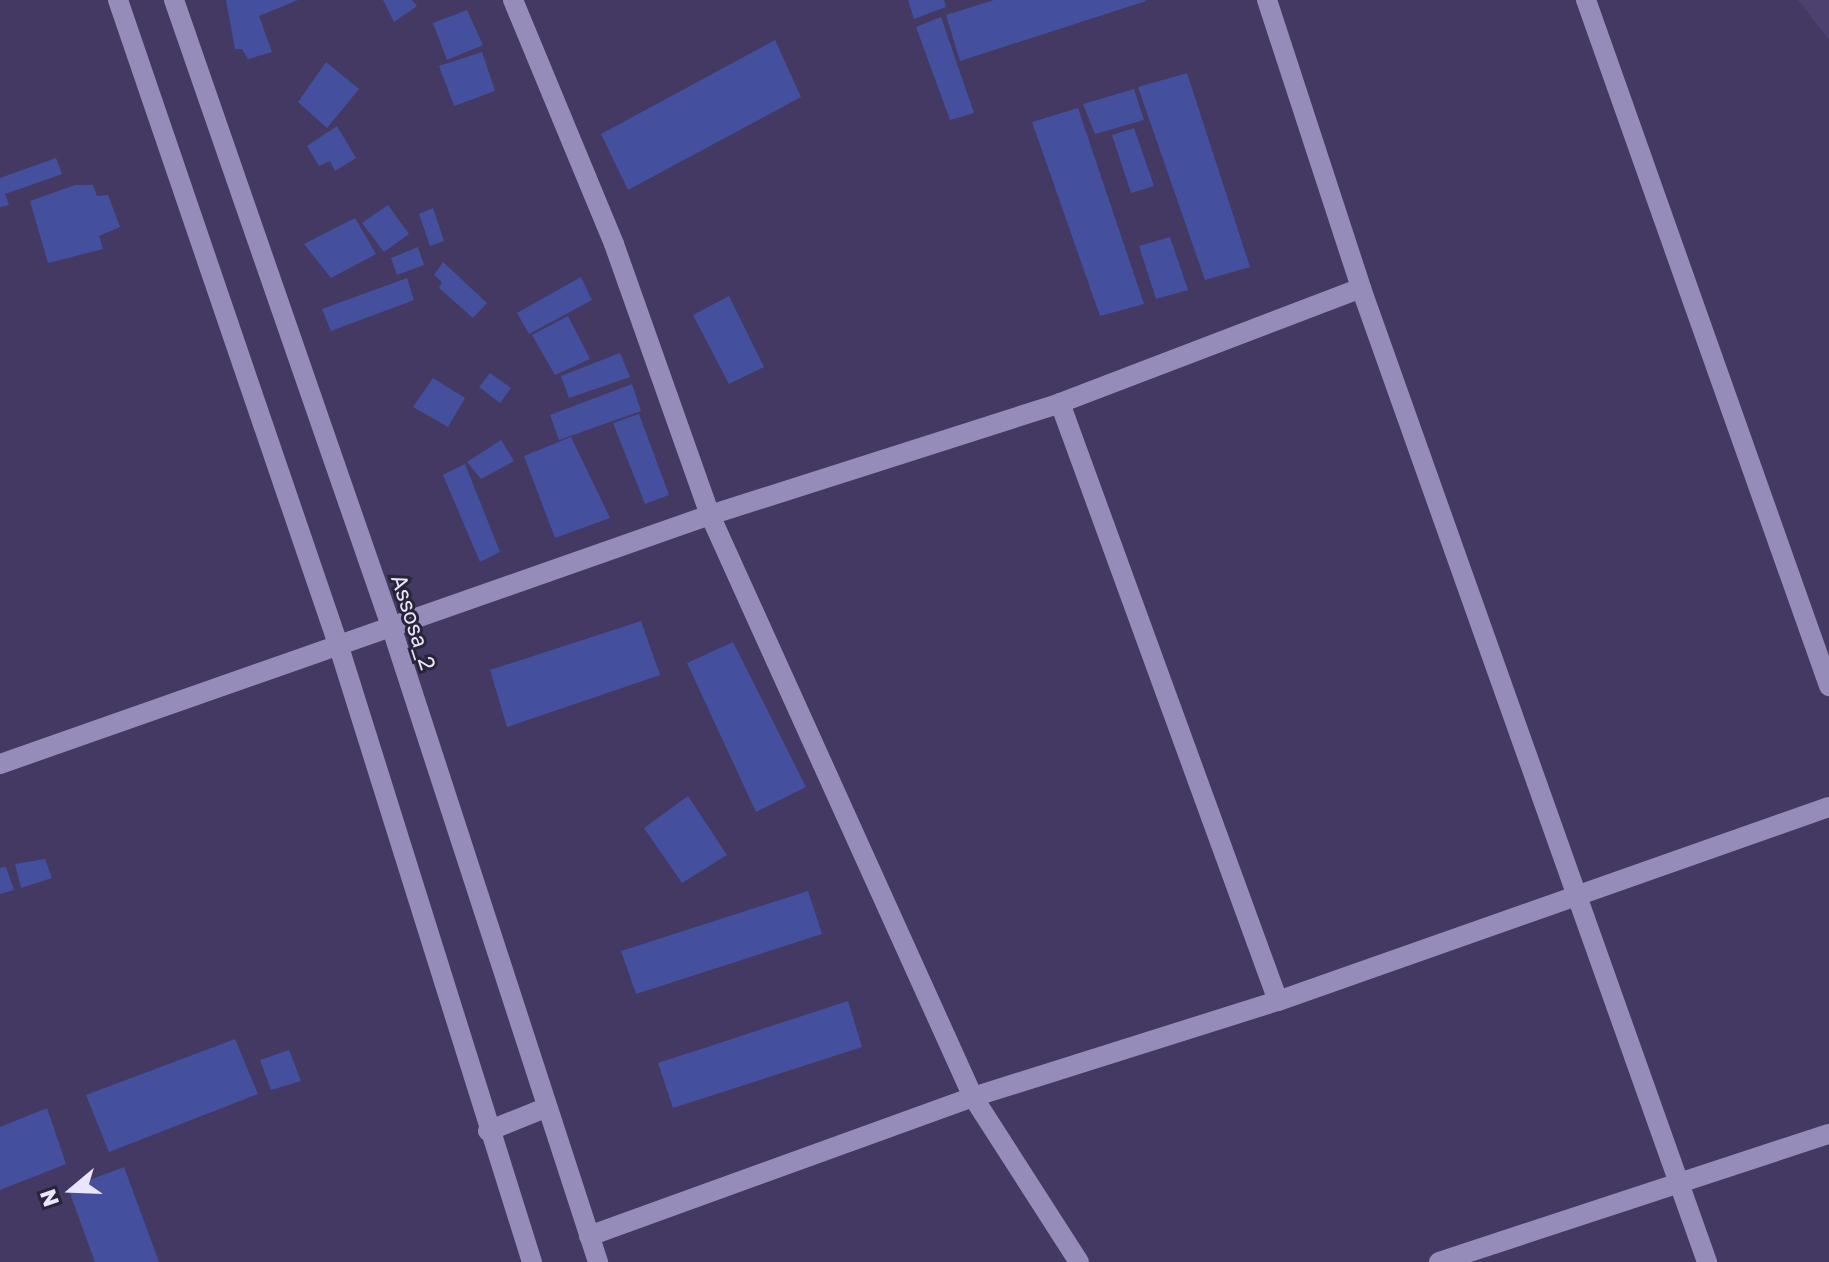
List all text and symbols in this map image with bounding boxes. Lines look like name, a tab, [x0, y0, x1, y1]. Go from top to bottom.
street label: Assosa_2	[386, 571, 442, 673]
north arrow	[32, 1150, 112, 1230]
text: N	[33, 1186, 64, 1210]

